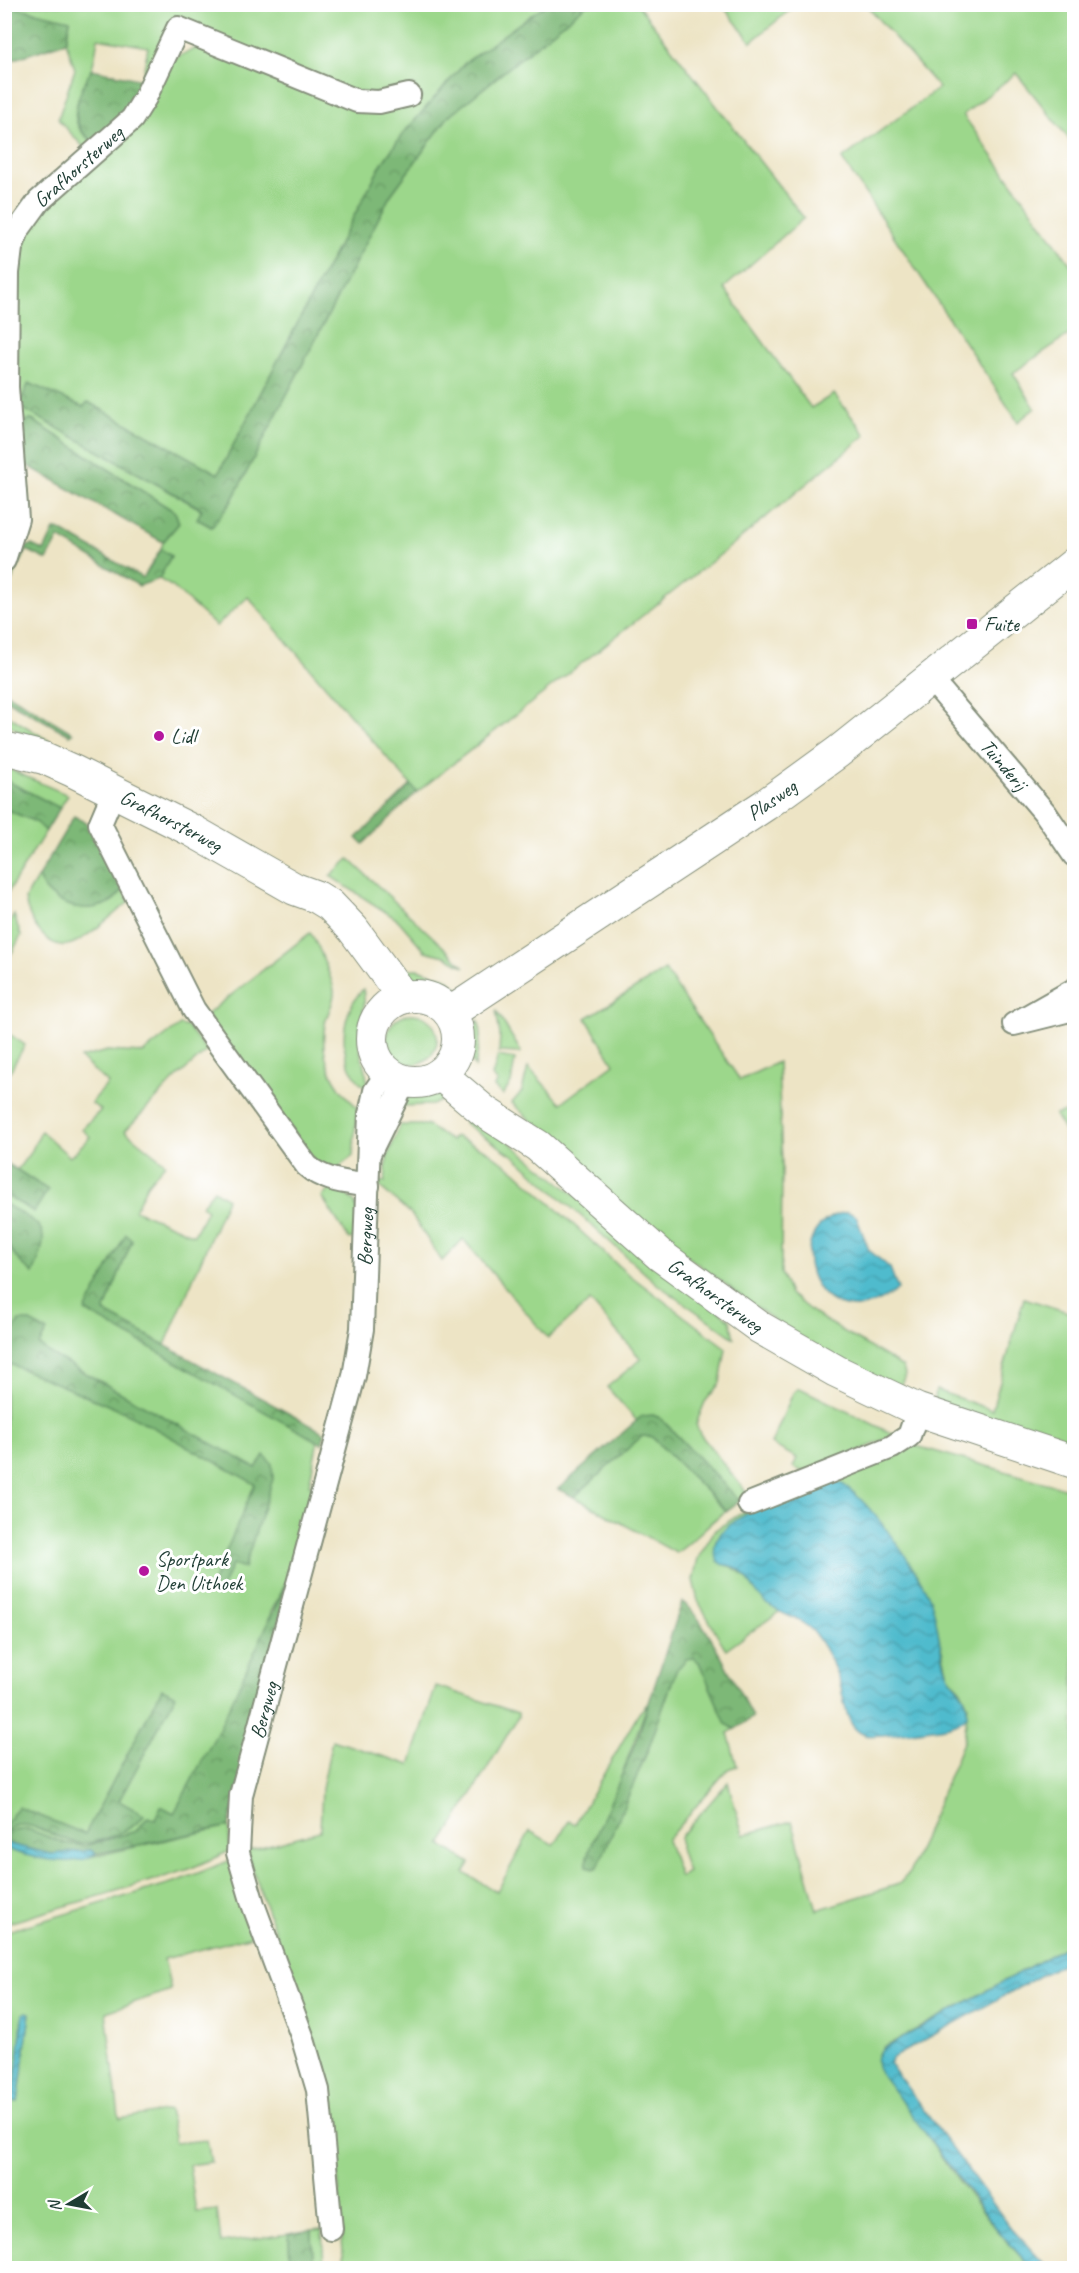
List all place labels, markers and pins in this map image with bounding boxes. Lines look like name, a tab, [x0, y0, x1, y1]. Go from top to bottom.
place label: Fuite	[984, 611, 1020, 637]
marker: Fuite	[965, 617, 979, 631]
place label: Lidl	[171, 723, 199, 749]
marker: Lidl	[152, 729, 166, 743]
place label: Sportpark Den Uithoek	[156, 1546, 244, 1596]
marker: Sportpark Den Uithoek	[137, 1564, 151, 1578]

